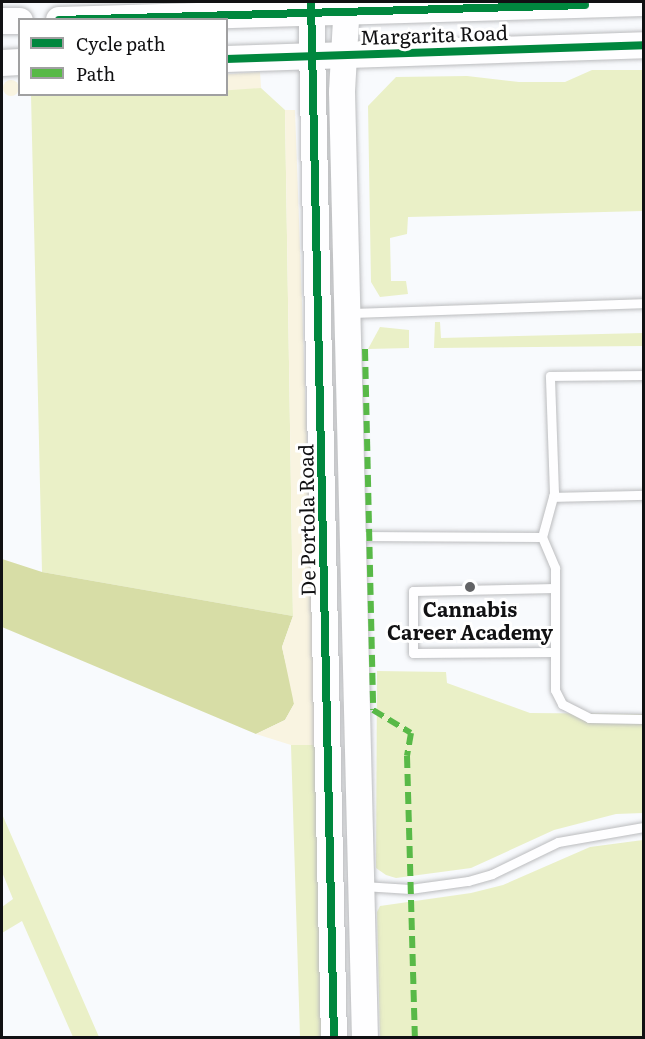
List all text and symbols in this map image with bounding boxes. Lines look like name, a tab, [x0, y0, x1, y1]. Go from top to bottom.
legend	[18, 18, 228, 96]
street label: Margarita Road	[360, 19, 508, 49]
text: Cycle path	[76, 30, 165, 57]
text: Path	[76, 60, 115, 87]
street label: De Portola Road	[293, 444, 319, 596]
marker: Cannabis Career Academy	[463, 580, 477, 594]
place label: Cannabis Career Academy	[387, 596, 553, 643]

